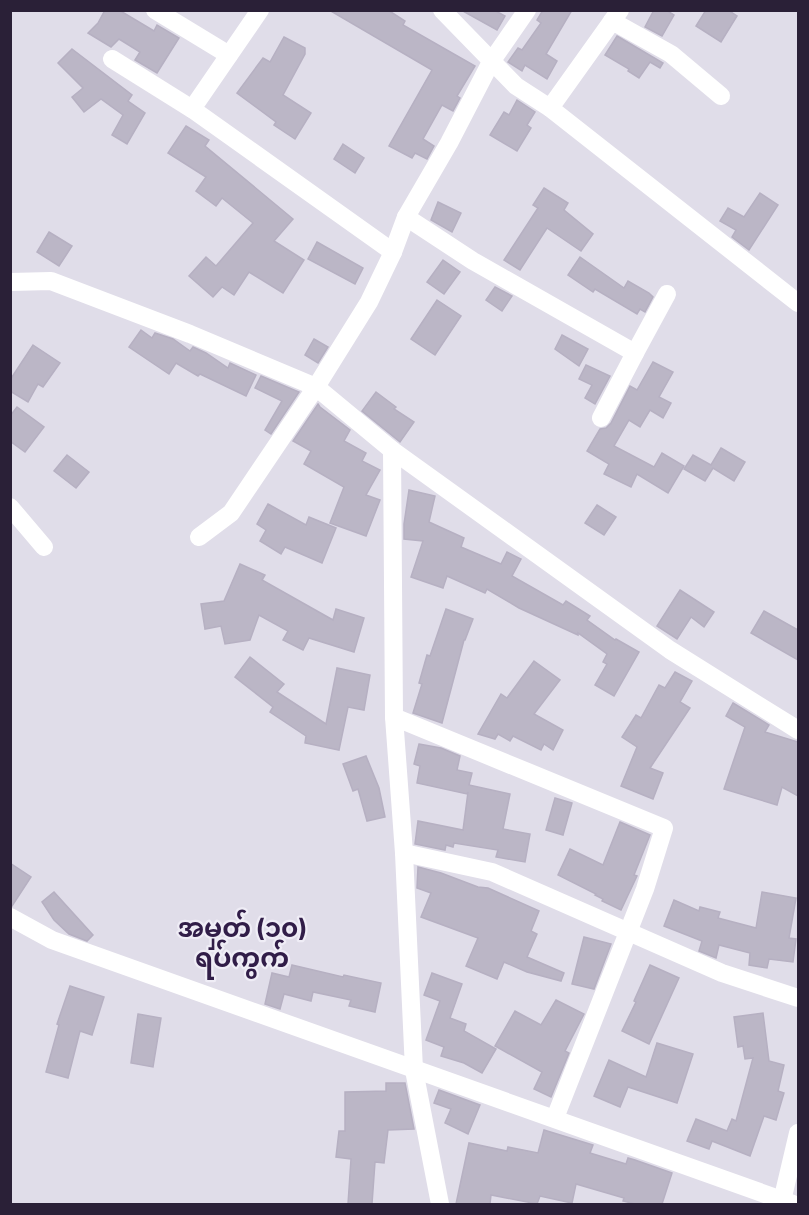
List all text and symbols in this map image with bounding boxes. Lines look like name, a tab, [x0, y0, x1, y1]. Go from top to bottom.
district label: အမှတ် (၁၀) ရပ်ကွက်	[178, 908, 306, 980]

